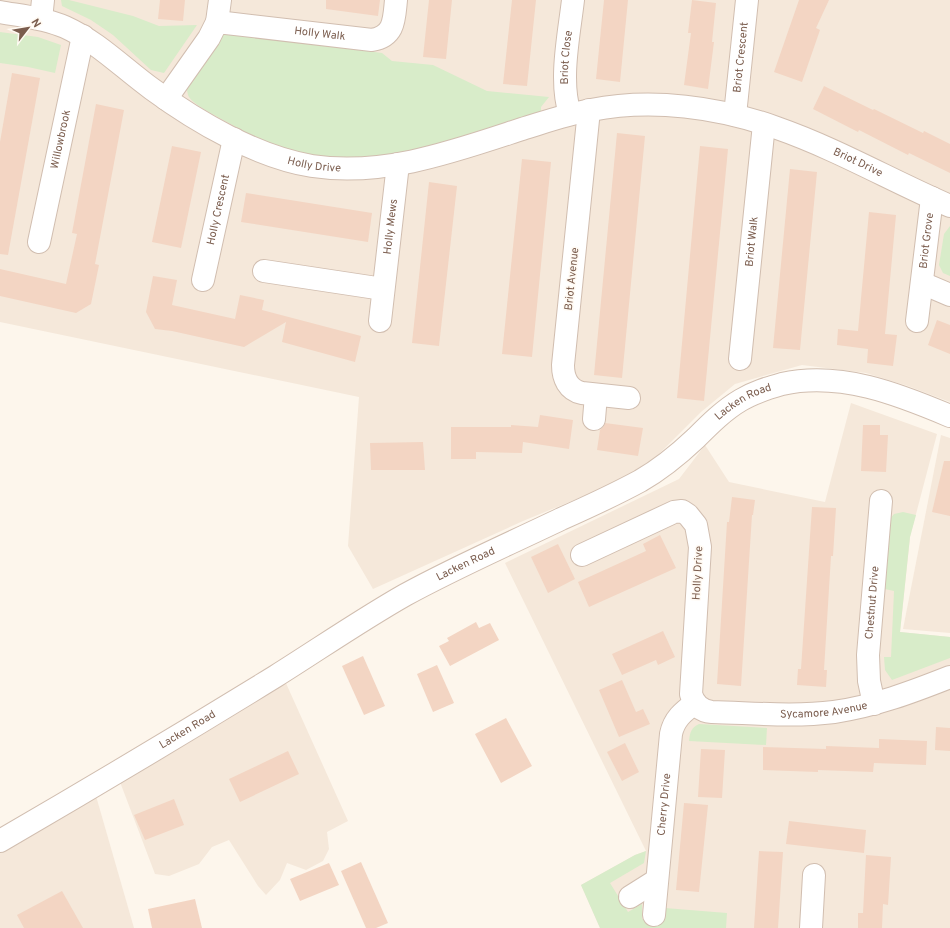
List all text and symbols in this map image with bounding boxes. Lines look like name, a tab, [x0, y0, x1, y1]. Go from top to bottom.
north arrow	[8, 8, 48, 48]
text: N	[28, 16, 44, 30]
street label: Briot Crescent	[730, 21, 752, 93]
street label: Holly Walk	[293, 24, 346, 44]
street label: Briot Close	[558, 30, 576, 85]
street label: Willowbrook	[48, 108, 74, 170]
street label: Briot Drive	[831, 145, 885, 180]
street label: Holly Drive	[286, 154, 341, 176]
street label: Holly Crescent	[204, 173, 233, 246]
street label: Holly Mews	[381, 198, 401, 255]
street label: Briot Grove	[916, 212, 937, 269]
street label: Briot Walk	[742, 216, 762, 267]
street label: Briot Avenue	[562, 247, 582, 311]
street label: Lacken Road	[712, 381, 773, 424]
street label: Lacken Road	[434, 544, 497, 584]
street label: Holly Drive	[690, 546, 706, 600]
street label: Chestnut Drive	[862, 566, 882, 640]
street label: Sycamore Avenue	[780, 699, 869, 721]
street label: Lacken Road	[157, 707, 218, 752]
street label: Cherry Drive	[654, 773, 674, 836]

